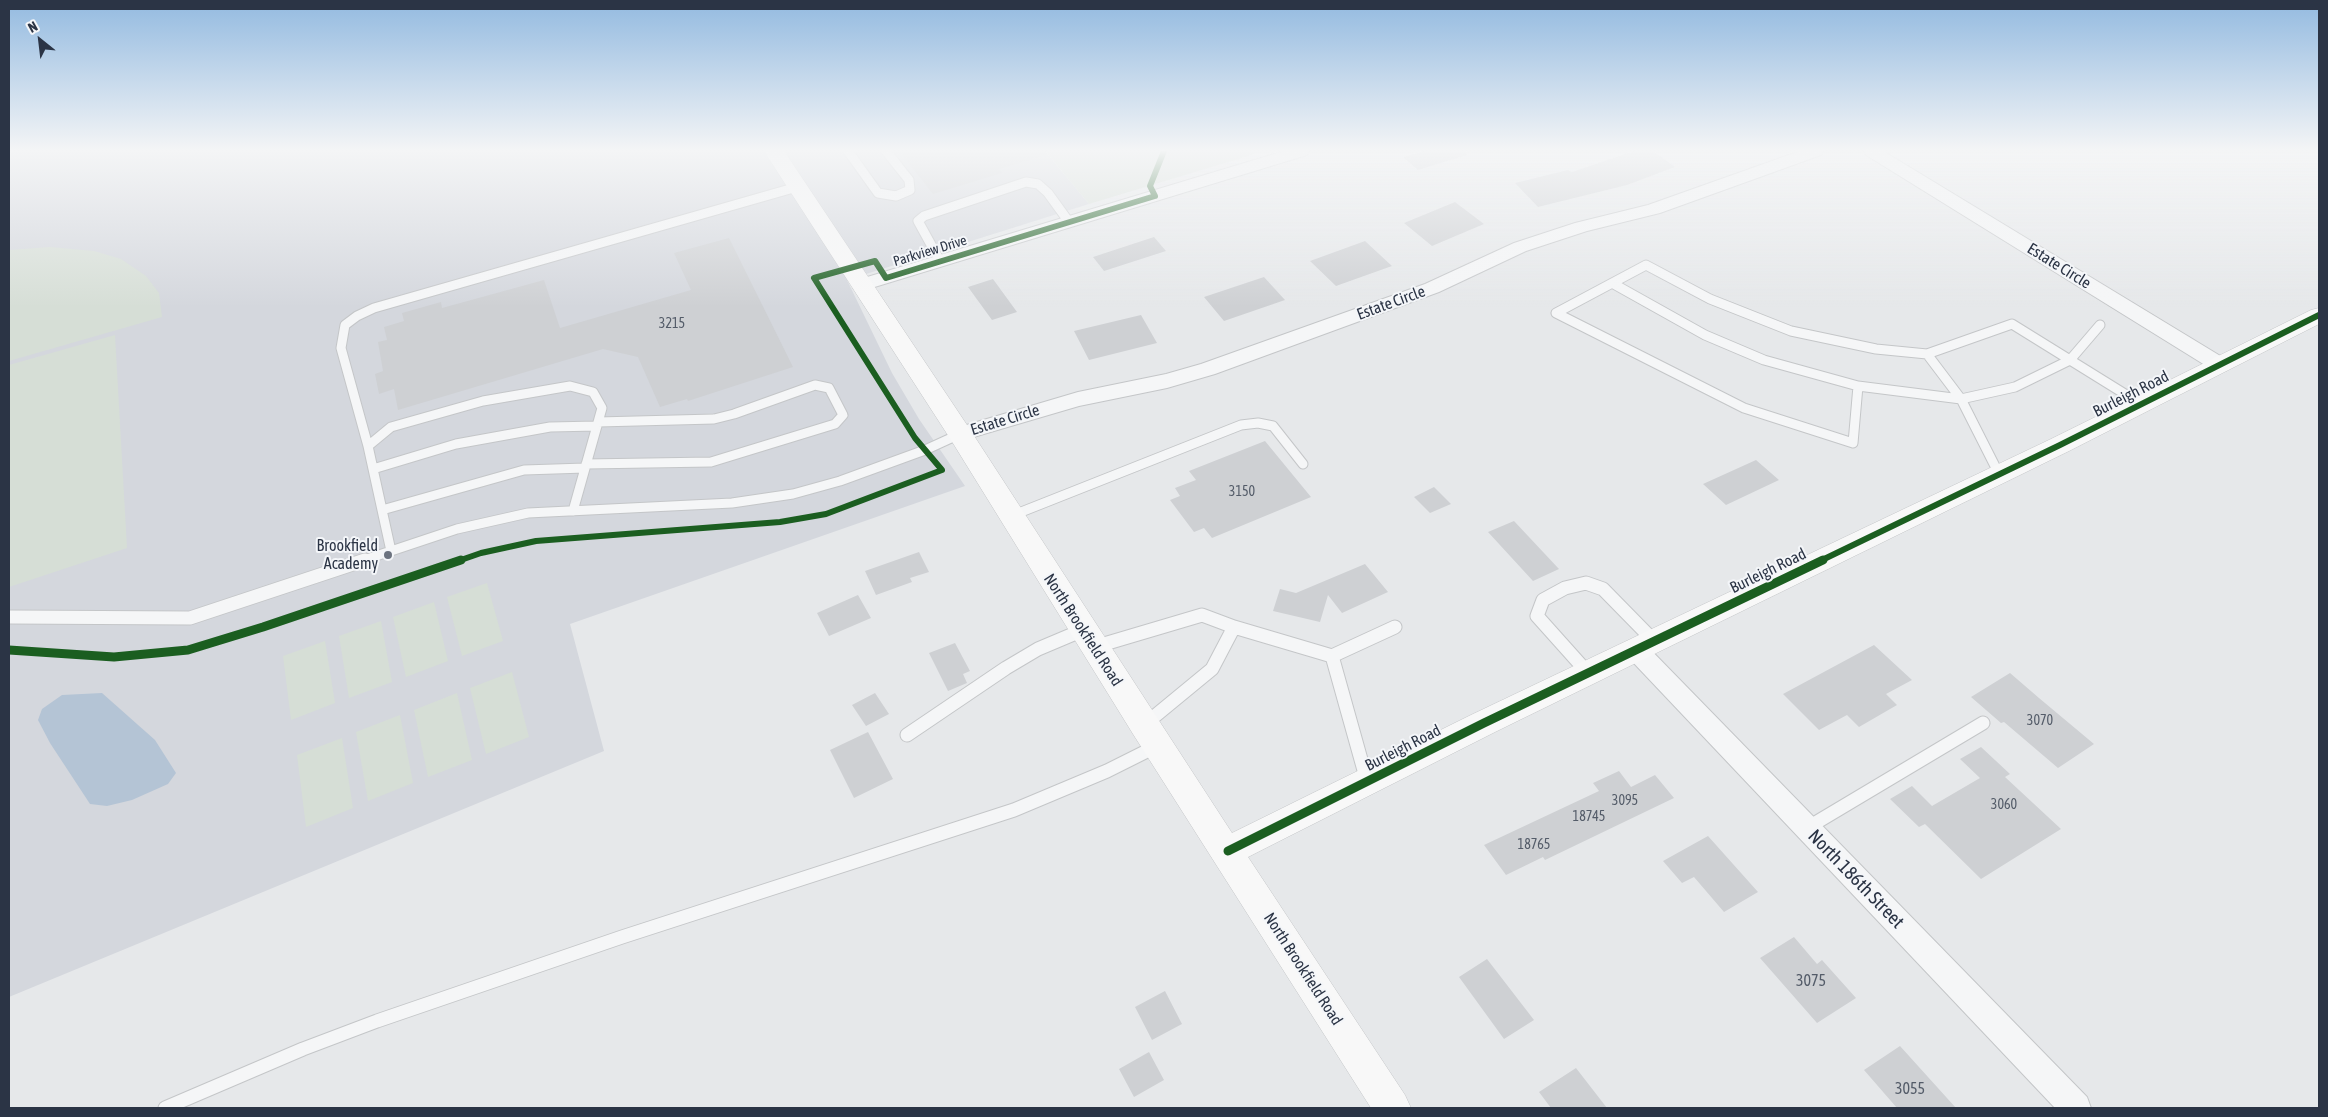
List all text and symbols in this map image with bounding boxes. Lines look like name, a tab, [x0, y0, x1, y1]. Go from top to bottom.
north arrow	[15, 15, 65, 65]
text: N	[25, 18, 40, 36]
street label: Parkview Drive	[891, 232, 969, 270]
street label: Estate Circle	[2024, 239, 2094, 293]
street label: Estate Circle	[1354, 282, 1428, 324]
house number: 3215	[659, 316, 685, 332]
street label: Burleigh Road	[2090, 367, 2172, 421]
street label: Estate Circle	[968, 400, 1042, 440]
house number: 3150	[1229, 484, 1255, 500]
place label: Brookfield Academy	[317, 536, 378, 574]
street label: Burleigh Road	[1727, 544, 1809, 598]
marker: Brookfield Academy	[382, 549, 394, 561]
street label: North Brookfield Road	[1039, 570, 1127, 690]
house number: 3070	[2027, 713, 2053, 729]
street label: Burleigh Road	[1362, 721, 1444, 775]
house number: 3095	[1612, 793, 1638, 809]
house number: 3060	[1991, 797, 2017, 813]
house number: 18745	[1573, 809, 1605, 825]
street label: North 186th Street	[1803, 825, 1909, 933]
house number: 18765	[1518, 837, 1550, 853]
street label: North Brookfield Road	[1259, 909, 1347, 1029]
house number: 3075	[1796, 971, 1826, 991]
house number: 3055	[1895, 1079, 1925, 1099]

